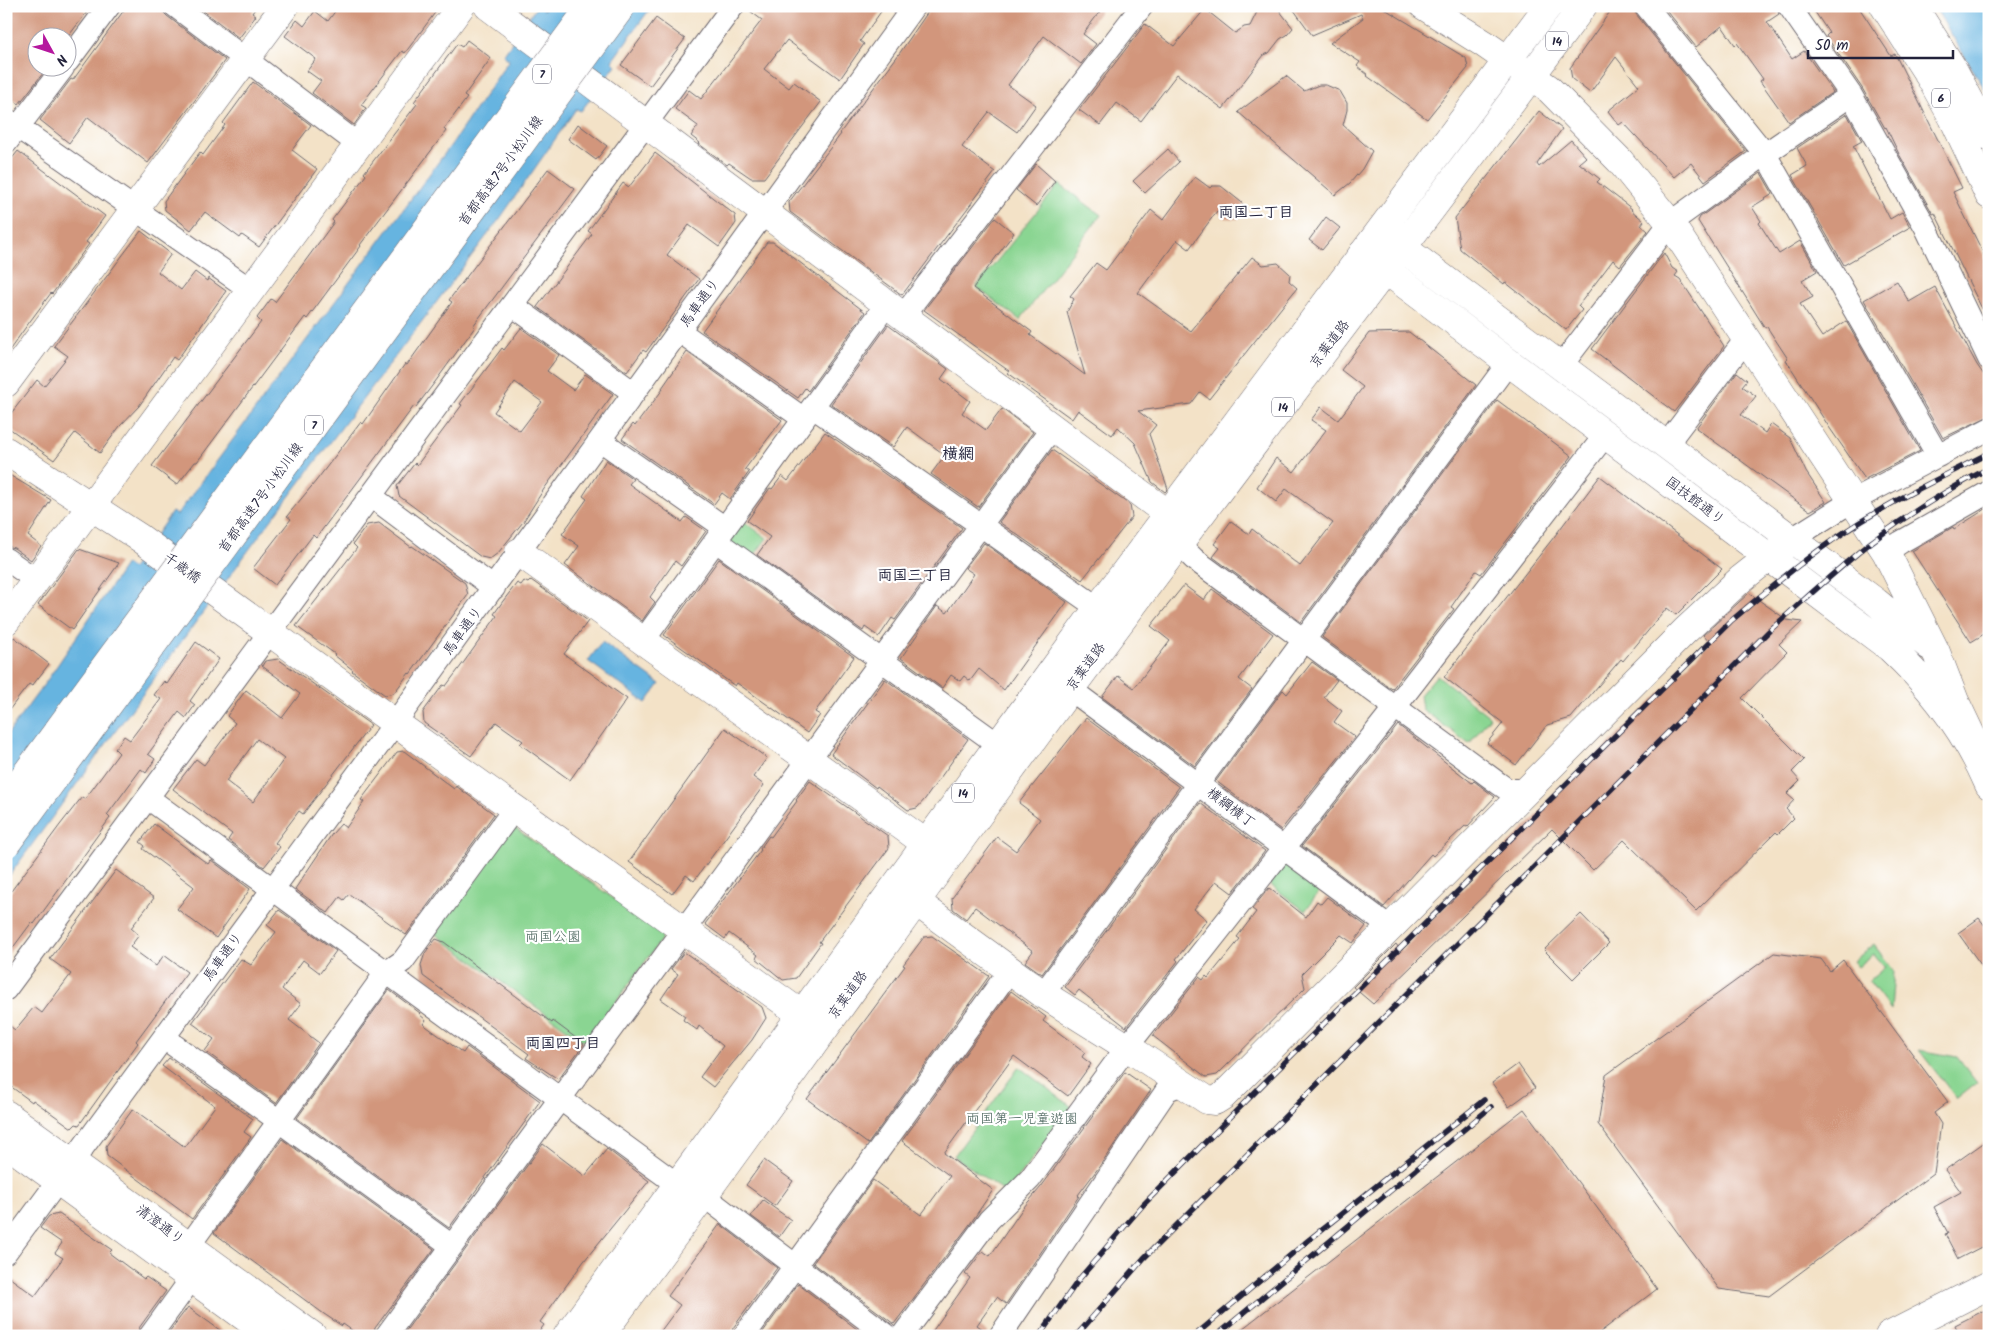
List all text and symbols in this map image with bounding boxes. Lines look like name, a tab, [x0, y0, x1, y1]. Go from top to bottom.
north arrow	[28, 28, 78, 78]
scale bar	[1808, 28, 1952, 60]
road number: 14	[1546, 31, 1568, 50]
text: 50 m	[1815, 34, 1849, 58]
text: N	[50, 49, 72, 70]
road number: 7	[533, 64, 551, 84]
road number: 6	[1932, 89, 1950, 108]
street label: 首都高速7号小松川線	[453, 111, 549, 231]
district label: 両国二丁目	[1218, 201, 1294, 225]
street label: 馬車通り	[675, 274, 725, 332]
street label: 京葉道路	[1304, 315, 1356, 373]
road number: 14	[1272, 398, 1294, 417]
road number: 7	[305, 416, 323, 434]
street label: 首都高速7号小松川線	[213, 438, 309, 558]
district label: 横網	[942, 442, 974, 467]
street label: 国技館通り	[1660, 471, 1730, 531]
street label: 千歳橋	[159, 547, 205, 589]
district label: 両国三丁目	[877, 564, 953, 588]
street label: 馬車通り	[438, 602, 488, 660]
street label: 京葉道路	[1061, 638, 1111, 696]
street label: 横綱横丁	[1202, 782, 1260, 834]
road number: 14	[952, 784, 974, 802]
park label: 両国公園	[525, 926, 581, 948]
street label: 馬車通り	[198, 928, 248, 986]
street label: 京葉道路	[823, 966, 873, 1024]
district label: 両国四丁目	[525, 1032, 601, 1056]
park label: 両国第一児童遊園	[966, 1108, 1078, 1130]
street label: 清澄通り	[131, 1199, 189, 1251]

